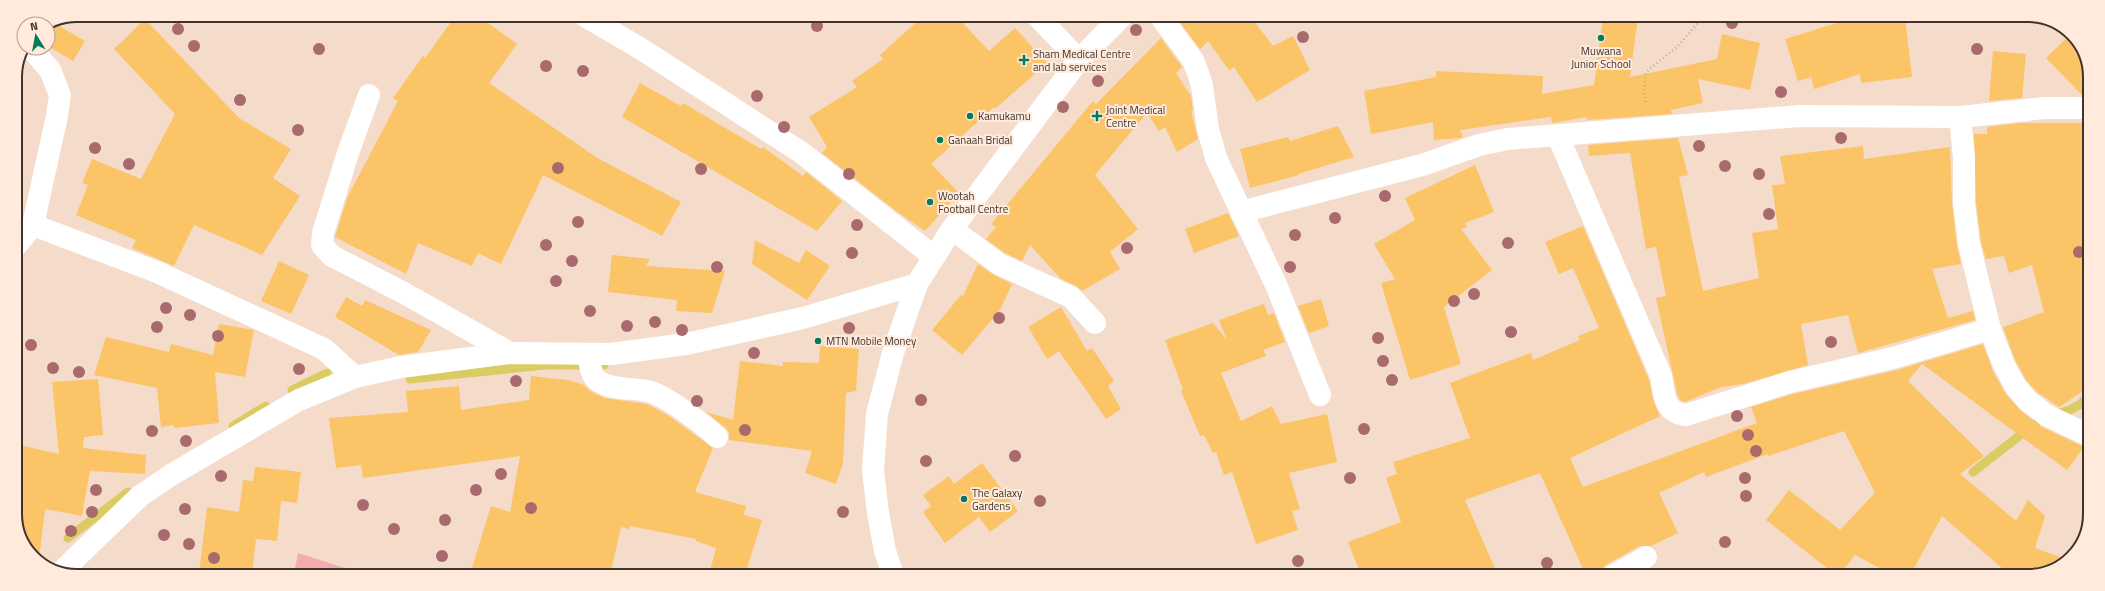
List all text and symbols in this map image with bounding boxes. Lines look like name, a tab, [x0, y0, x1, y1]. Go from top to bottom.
north arrow	[16, 16, 56, 56]
text: N	[29, 18, 39, 35]
marker: Muwana Junior School	[1596, 33, 1606, 43]
place label: Muwana Junior School	[1571, 43, 1631, 72]
place label: Sham Medical Centre and lab services	[1033, 46, 1131, 75]
marker: Sham Medical Centre and lab services	[1018, 54, 1030, 66]
place label: Joint Medical Centre	[1106, 102, 1165, 131]
place label: Kamukamu	[978, 108, 1031, 124]
marker: Joint Medical Centre	[1091, 110, 1103, 122]
marker: Kamukamu	[965, 111, 975, 121]
place label: Ganaah Bridal	[948, 132, 1012, 148]
marker: Ganaah Bridal	[935, 135, 945, 145]
place label: Wootah Football Centre	[938, 188, 1009, 217]
marker: Wootah Football Centre	[925, 197, 935, 207]
place label: MTN Mobile Money	[826, 333, 917, 349]
marker: MTN Mobile Money	[813, 336, 823, 346]
place label: The Galaxy Gardens	[972, 485, 1023, 514]
marker: The Galaxy Gardens	[959, 494, 969, 504]

